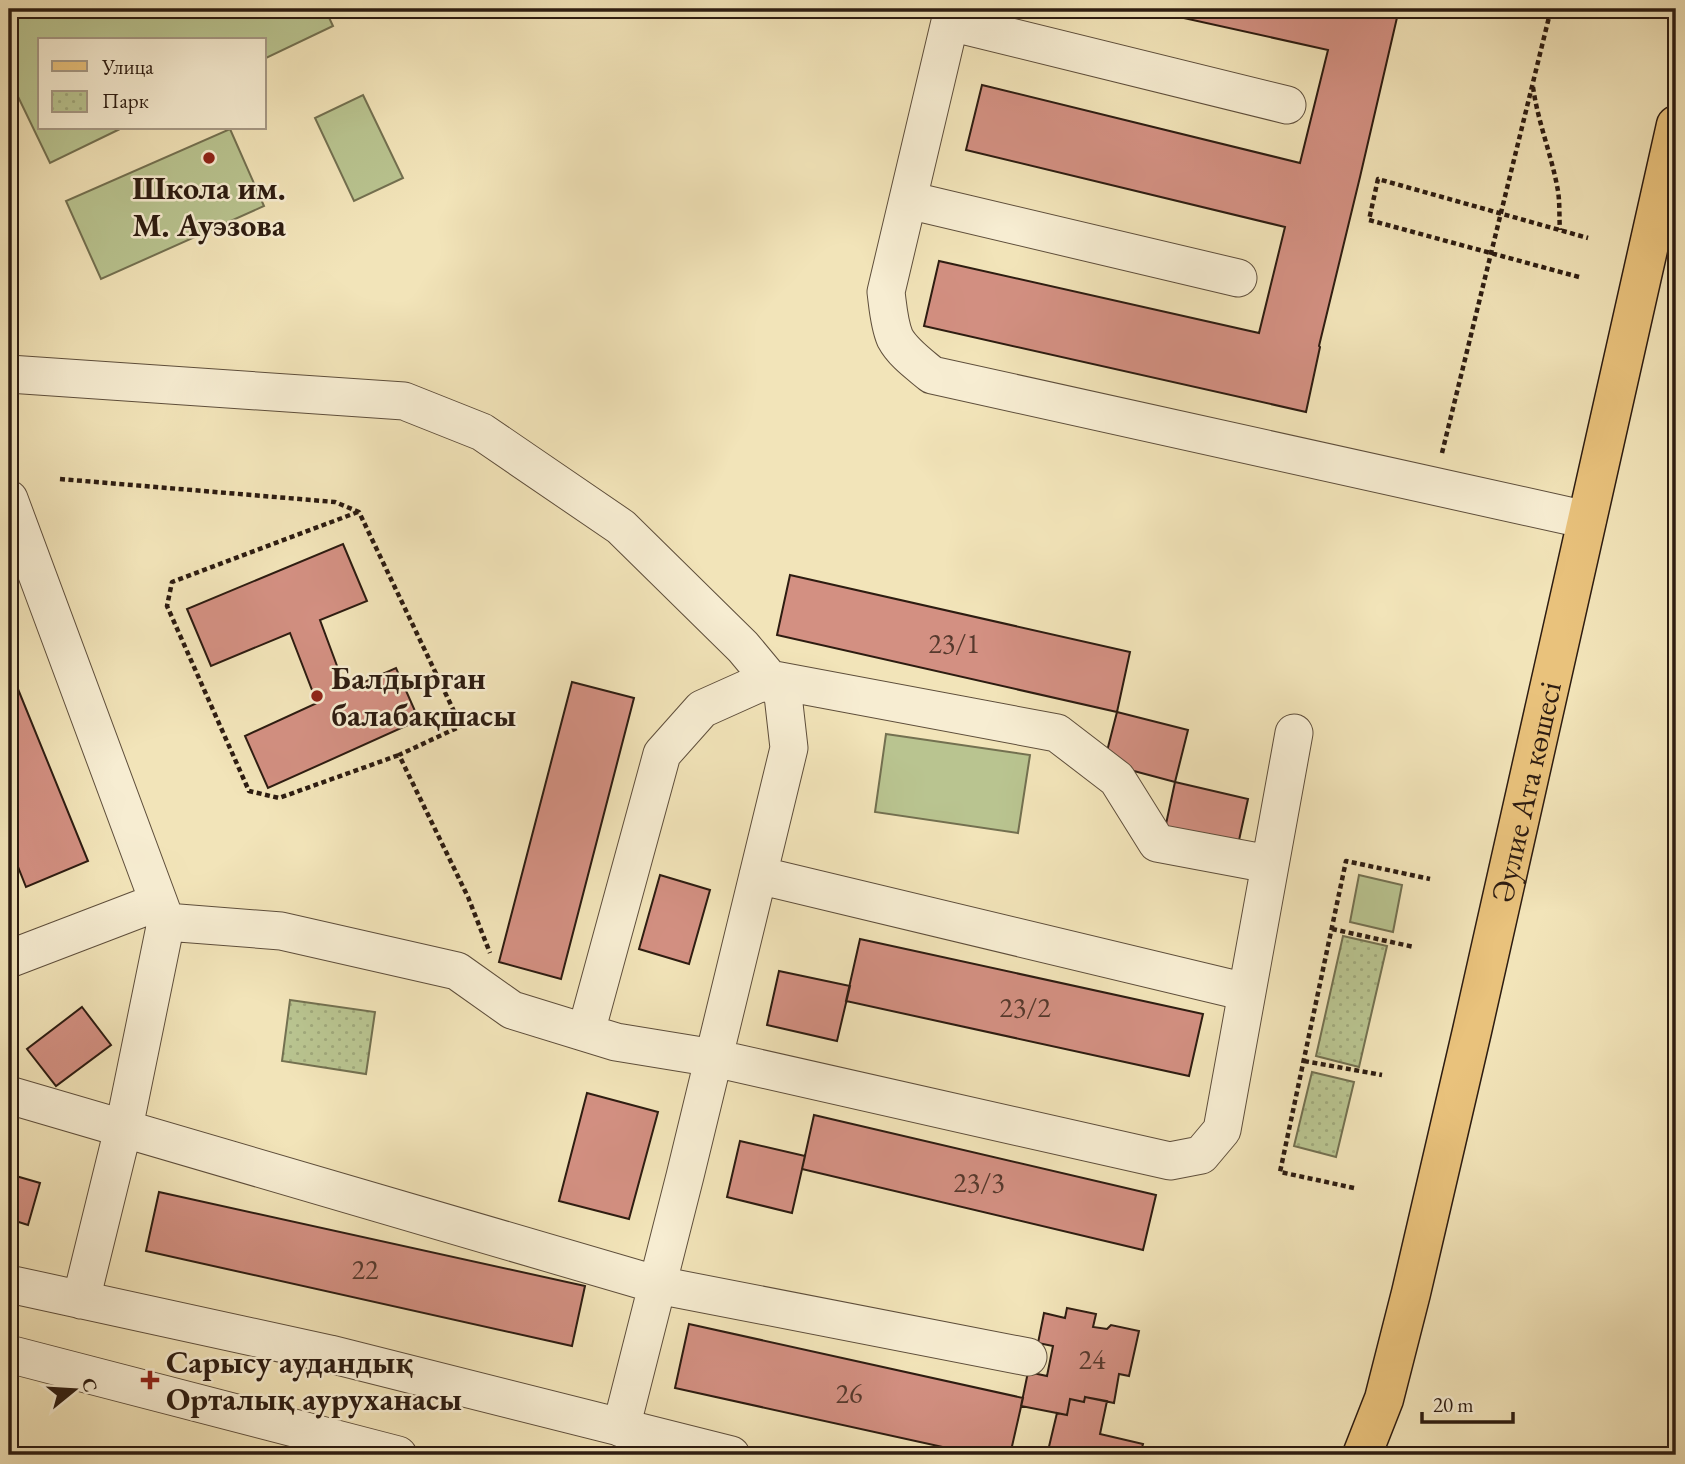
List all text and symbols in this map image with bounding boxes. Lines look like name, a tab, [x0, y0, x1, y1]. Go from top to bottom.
legend	[38, 38, 266, 130]
text: Улица	[101, 53, 154, 80]
text: Парк	[102, 87, 149, 114]
marker: Школа им. М. Ауэзова	[201, 150, 217, 166]
place label: Школа им. М. Ауэзова	[132, 167, 287, 246]
house number: 23/1	[928, 625, 980, 661]
place label: Балдырган балабақшасы	[331, 657, 516, 736]
street label: Әулие Ата көшесі	[1481, 677, 1571, 906]
marker: Балдырган балабақшасы	[309, 688, 325, 704]
house number: 23/2	[999, 989, 1051, 1025]
house number: 23/3	[953, 1164, 1005, 1200]
house number: 22	[352, 1251, 379, 1287]
place label: Сарысу аудандық Орталық ауруханасы	[166, 1341, 462, 1420]
house number: 24	[1079, 1341, 1106, 1377]
north arrow	[38, 1356, 108, 1426]
marker: Сарысу аудандық Орталық ауруханасы	[140, 1370, 160, 1390]
text: С	[76, 1375, 104, 1395]
house number: 26	[836, 1375, 862, 1411]
scale bar	[1422, 1380, 1514, 1424]
text: 20 m	[1433, 1391, 1474, 1418]

